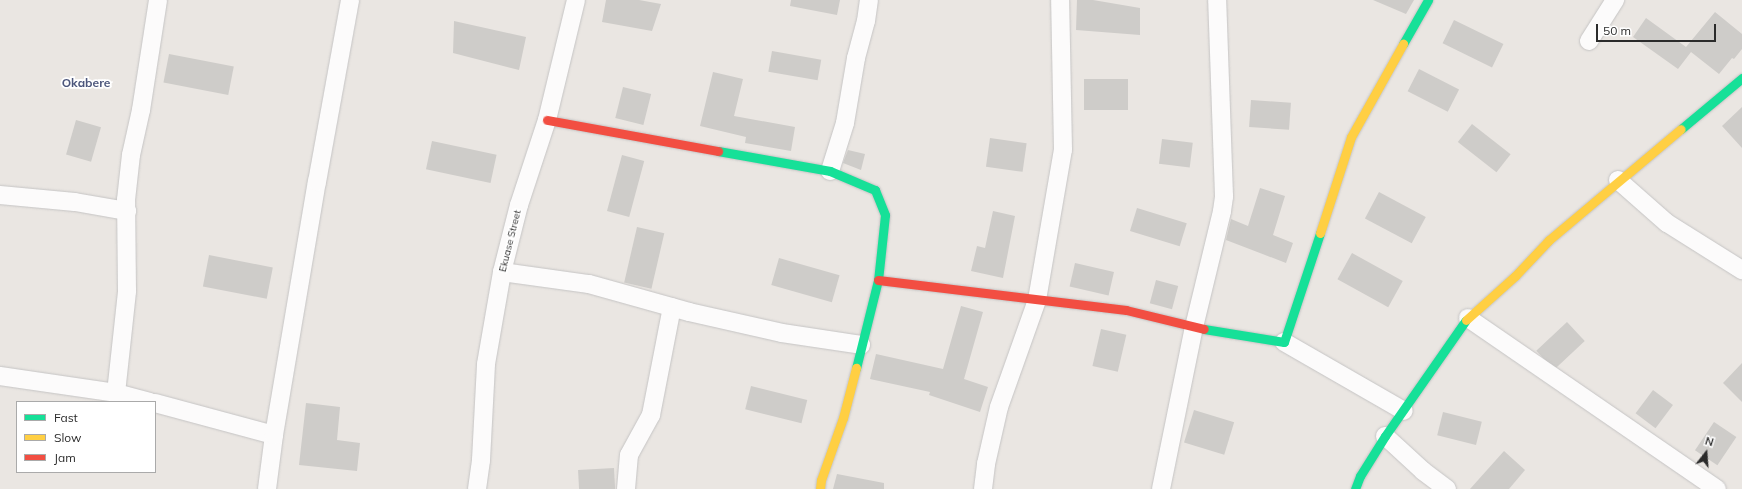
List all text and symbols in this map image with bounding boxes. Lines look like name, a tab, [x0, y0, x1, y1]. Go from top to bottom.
scale bar	[1598, 16, 1718, 42]
text: 50 m	[1603, 23, 1631, 38]
district label: Okabere	[62, 76, 110, 90]
street label: Ekuase Street	[497, 209, 523, 273]
legend	[16, 401, 156, 473]
text: Fast	[54, 410, 78, 425]
text: Slow	[54, 430, 82, 445]
north arrow	[1686, 433, 1726, 473]
text: N	[1703, 434, 1716, 449]
text: Jam	[54, 450, 76, 465]

